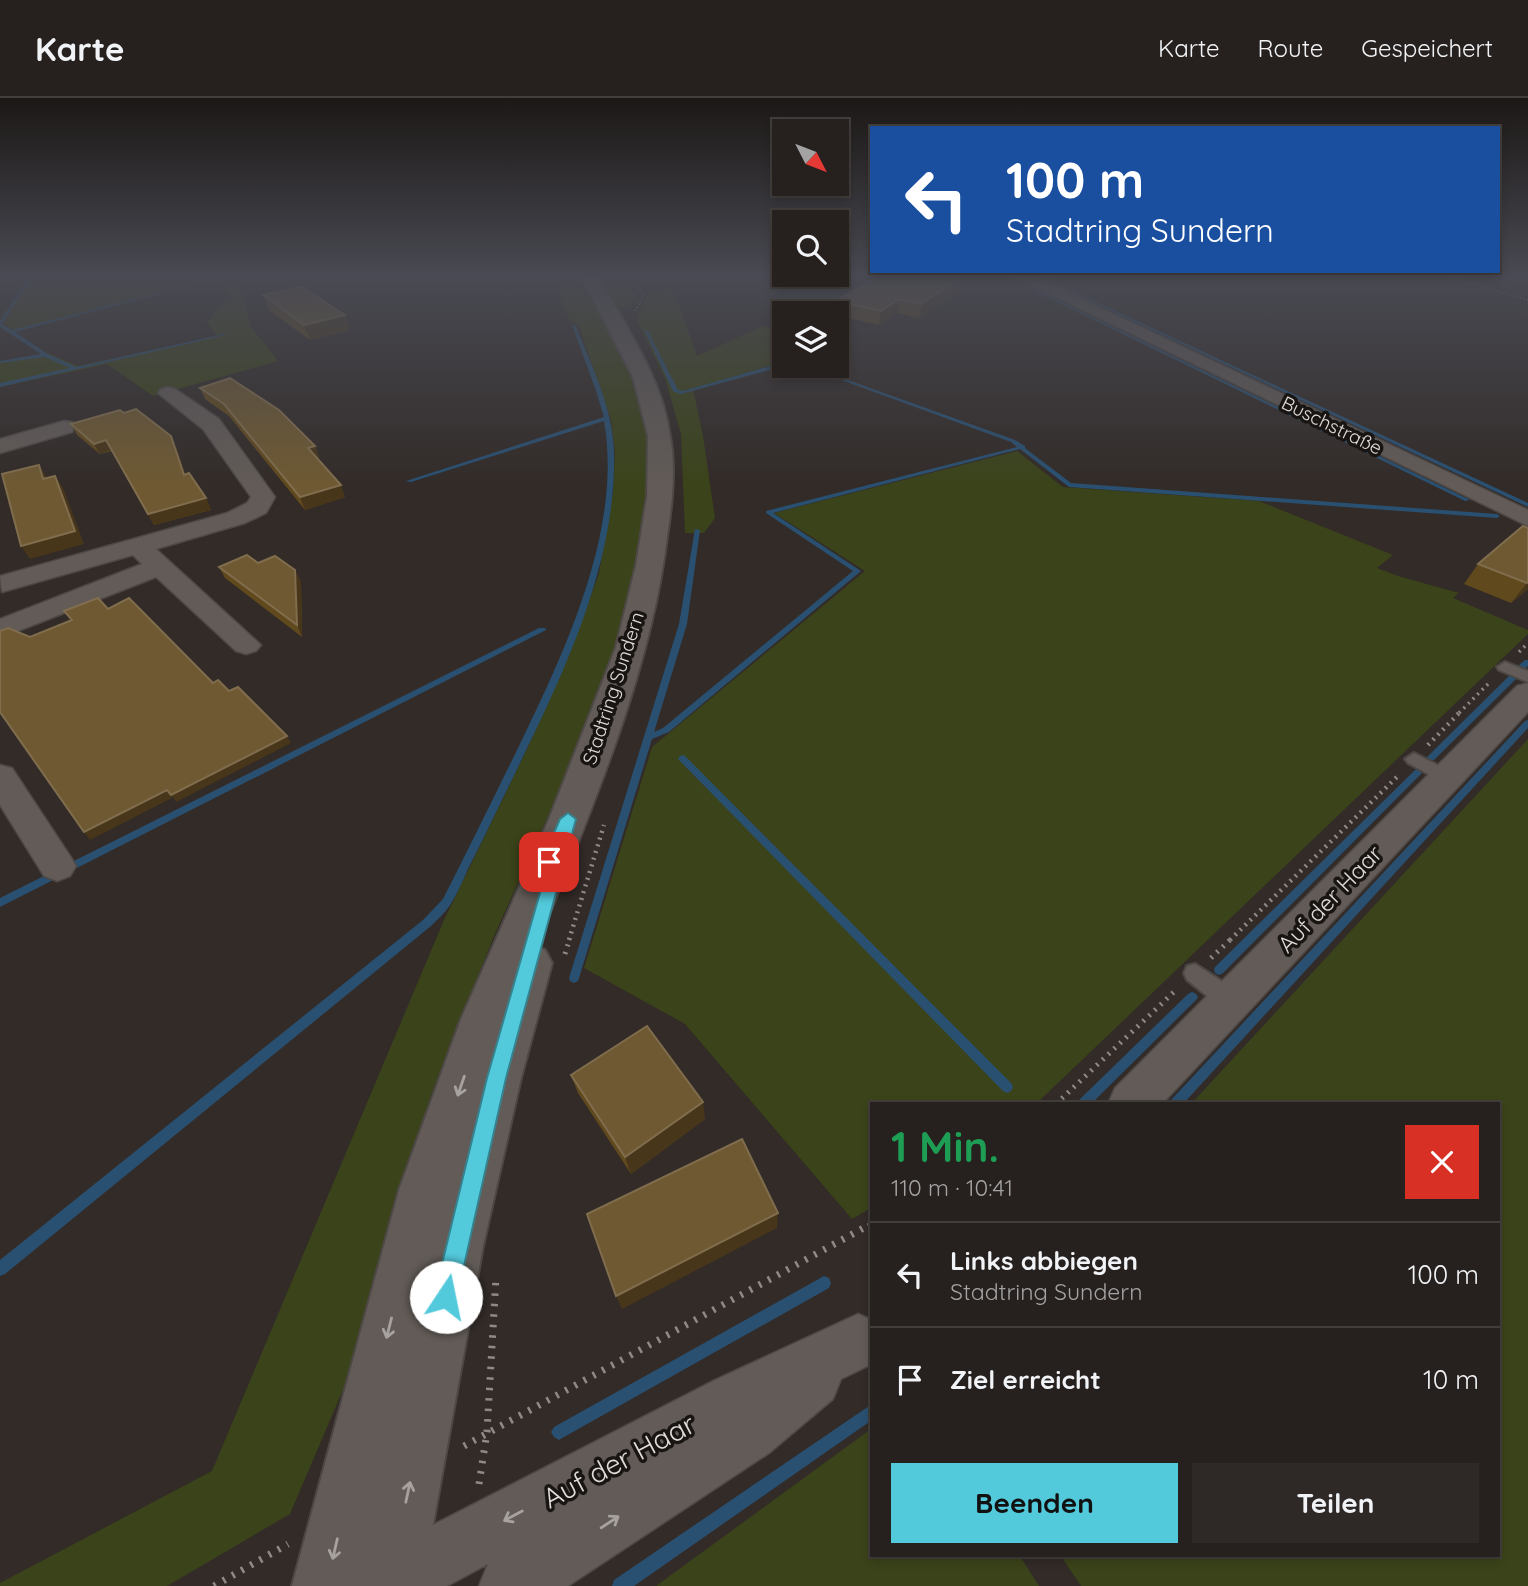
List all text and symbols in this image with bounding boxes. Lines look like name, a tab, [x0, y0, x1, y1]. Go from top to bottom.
text: Karte	[35, 28, 124, 69]
text: Karte	[1158, 33, 1220, 63]
text: Route	[1258, 33, 1323, 63]
text: Gespeichert	[1361, 33, 1493, 63]
north arrow	[772, 119, 849, 196]
map controls	[772, 119, 849, 378]
text: 100 m	[1006, 149, 1144, 210]
icon: left	[891, 154, 982, 245]
button: search	[772, 210, 849, 287]
text: Stadtring Sundern	[1006, 210, 1274, 250]
button: layers	[772, 301, 849, 378]
street label: Buschstraße	[1278, 390, 1386, 460]
street label: Stadtring Sundern	[577, 609, 649, 767]
pin	[519, 832, 579, 892]
street label: Auf der Haar	[1271, 839, 1388, 958]
icon: arrive	[530, 843, 568, 881]
one-way arrow	[454, 1075, 466, 1097]
text: 1 Min.	[891, 1120, 999, 1173]
button: close	[1405, 1125, 1479, 1199]
text: 110 m · 10:41	[891, 1173, 1013, 1202]
text: Links abbiegen	[950, 1244, 1138, 1277]
icon: left	[891, 1256, 929, 1294]
text: 100 m	[1408, 1258, 1479, 1291]
position arrow	[409, 1260, 483, 1334]
text: Stadtring Sundern	[950, 1277, 1143, 1306]
one-way arrow	[382, 1316, 395, 1339]
icon: arrive	[891, 1361, 929, 1399]
text: Ziel erreicht	[950, 1363, 1101, 1396]
text: 10 m	[1423, 1363, 1479, 1396]
street label: Auf der Haar	[536, 1406, 701, 1515]
button: Beenden	[891, 1463, 1178, 1543]
button: Teilen	[1192, 1463, 1479, 1543]
one-way arrow	[401, 1481, 415, 1504]
one-way arrow	[503, 1510, 524, 1524]
one-way arrow	[600, 1515, 619, 1529]
one-way arrow	[328, 1537, 341, 1560]

